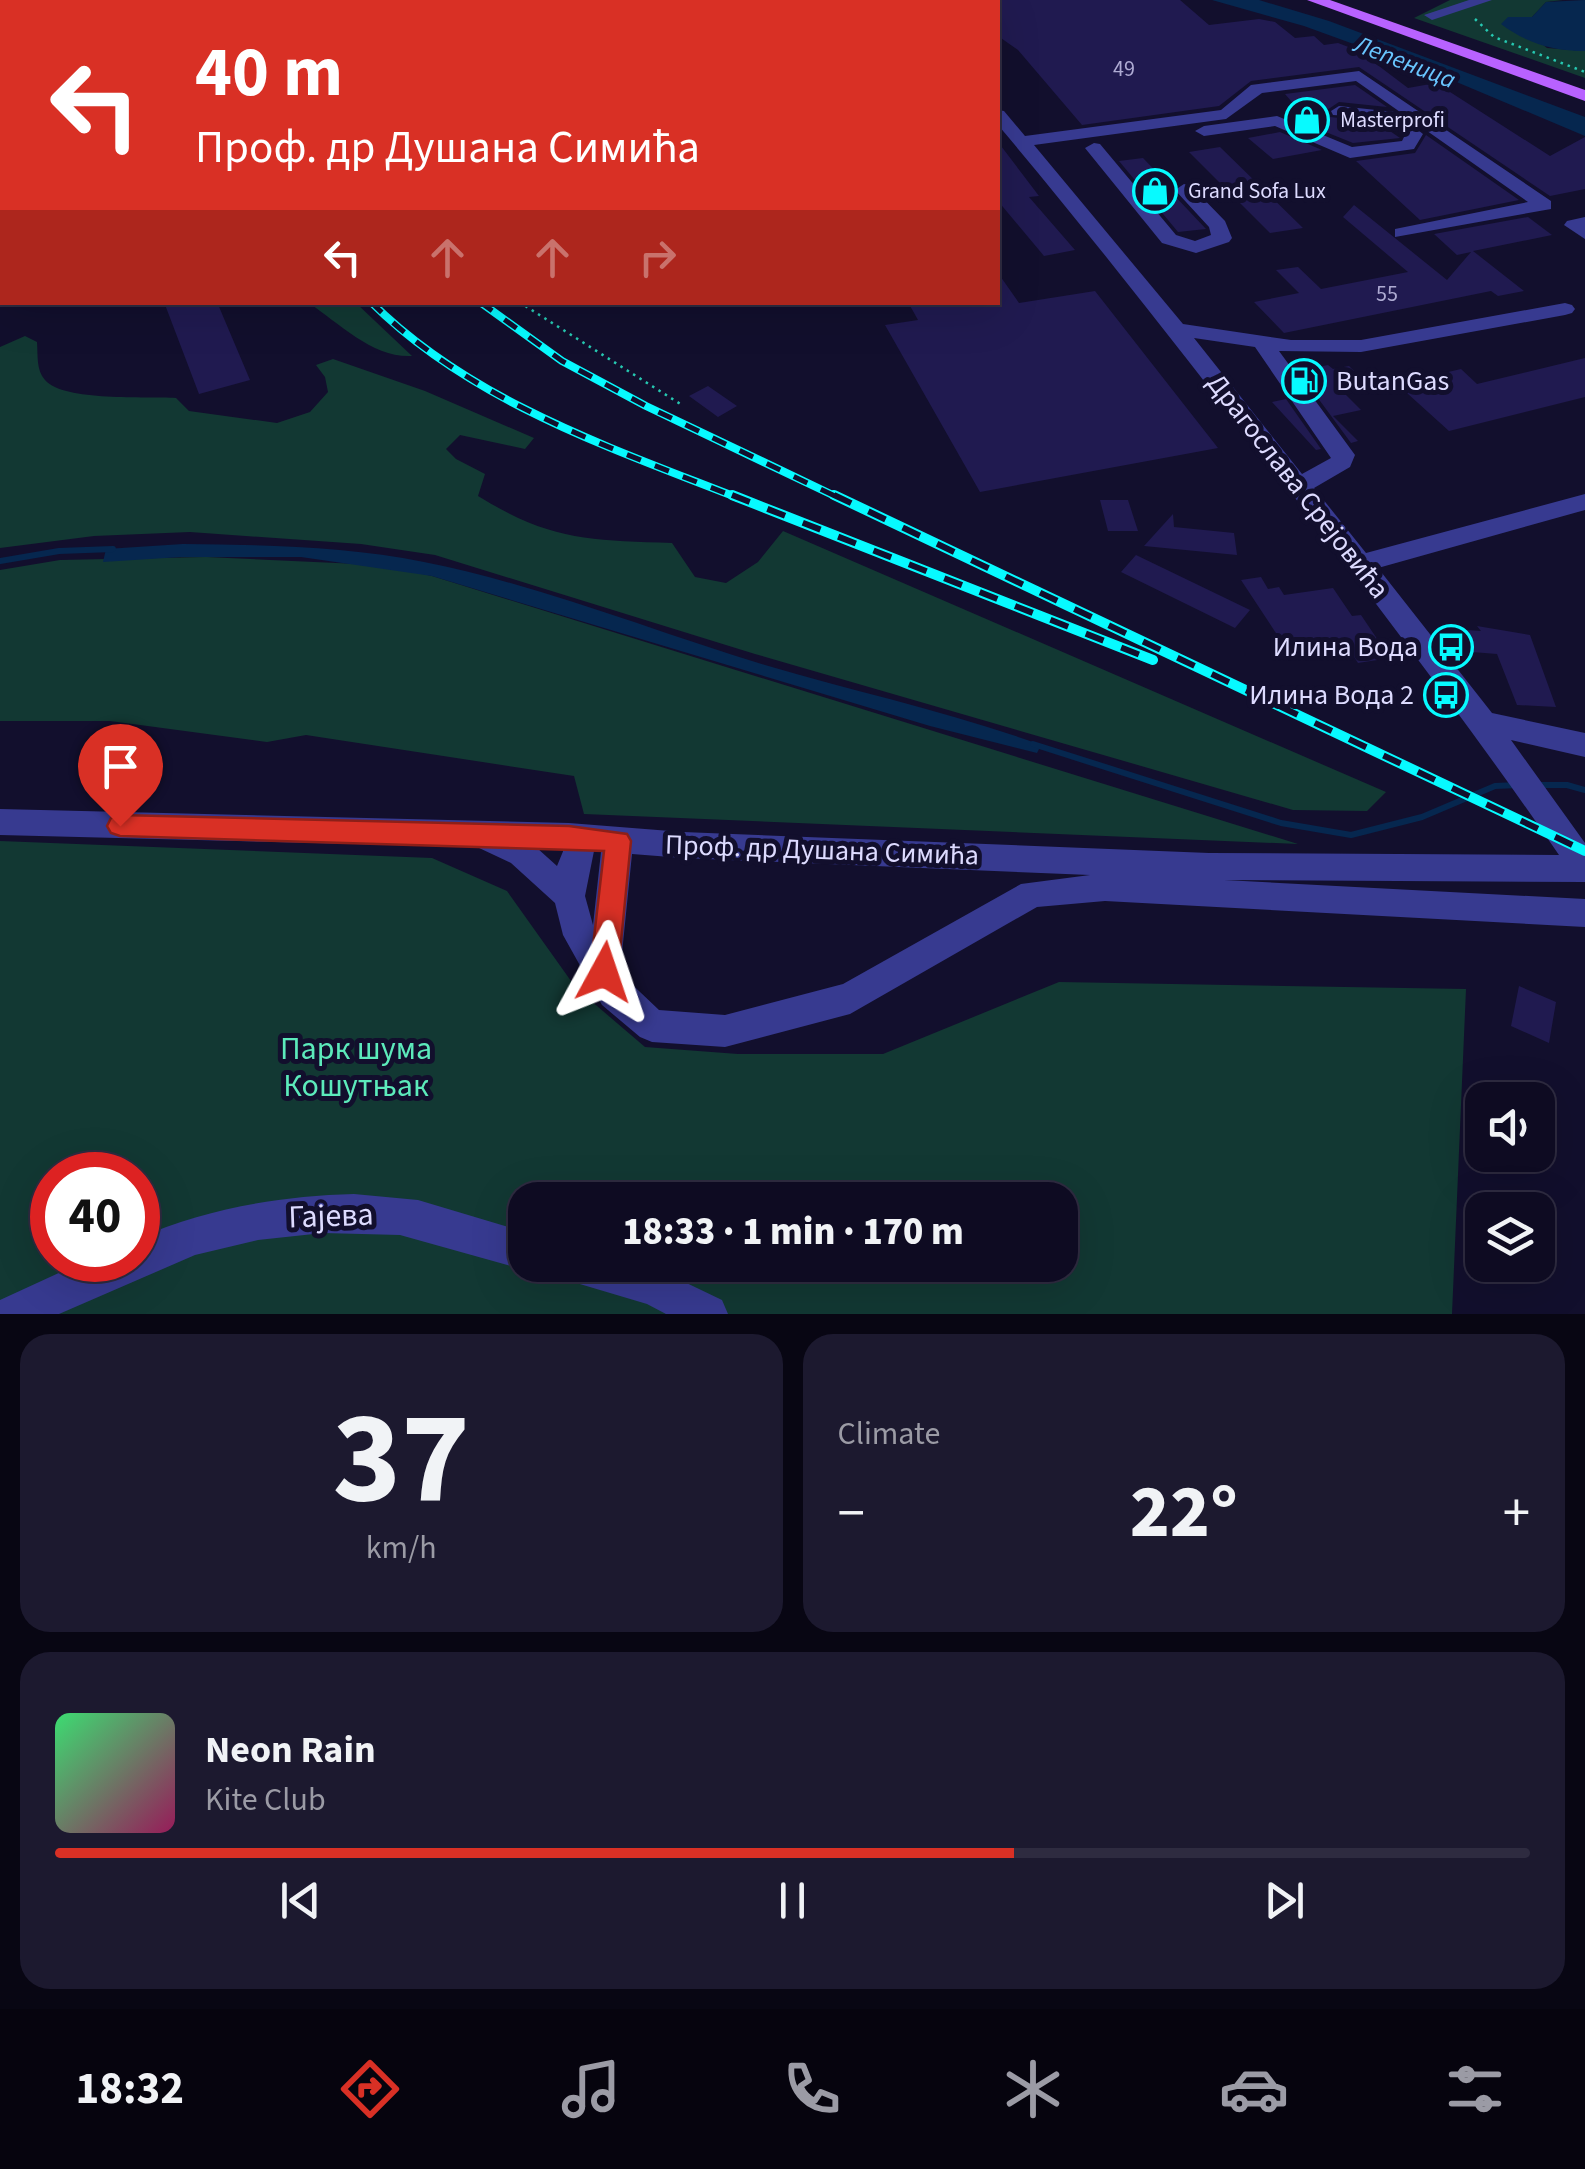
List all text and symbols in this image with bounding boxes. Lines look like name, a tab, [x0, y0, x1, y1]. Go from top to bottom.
text: 40 m	[195, 23, 343, 123]
water label: Лепеница	[1347, 25, 1461, 98]
icon: left	[30, 40, 160, 170]
house number: 49	[1113, 53, 1135, 85]
shop icon: Masterprofi	[1284, 97, 1330, 143]
place label: Masterprofi	[1340, 104, 1445, 136]
text: Проф. др Душана Симића	[195, 116, 700, 180]
shop icon: Grand Sofa Lux	[1132, 168, 1178, 214]
place label: Grand Sofa Lux	[1188, 175, 1326, 207]
icon: left	[315, 230, 370, 285]
icon: ahead	[420, 230, 475, 285]
icon: ahead	[525, 230, 580, 285]
icon: right	[630, 230, 685, 285]
house number: 55	[1376, 278, 1398, 310]
fuel station icon: ButanGas	[1281, 358, 1327, 404]
place label: ButanGas	[1336, 361, 1449, 401]
street label: Драгослава Срејовића	[1197, 365, 1399, 607]
bus stop icon: Илина Вода	[1428, 624, 1474, 670]
place label: Илина Вода	[1273, 627, 1418, 667]
bus stop icon: Илина Вода 2	[1423, 672, 1469, 718]
place label: Илина Вода 2	[1249, 675, 1414, 715]
pin	[78, 724, 163, 827]
icon: arrive	[93, 739, 148, 794]
street label: Проф. др Душана Симића	[664, 825, 980, 875]
position arrow	[552, 920, 656, 1024]
park label: Парк шума Кошутњак	[280, 1026, 432, 1109]
map controls	[1465, 1082, 1555, 1282]
button: sound	[1465, 1082, 1555, 1172]
speed limit sign: 40	[30, 1152, 160, 1282]
street label: Гајева	[288, 1192, 374, 1240]
button: layers	[1465, 1192, 1555, 1282]
text: 18:33 · 1 min · 170 m	[622, 1205, 964, 1259]
text: 37	[333, 1367, 470, 1552]
text: Climate	[838, 1411, 940, 1457]
text: 22°	[1130, 1459, 1238, 1566]
text: −	[838, 1475, 865, 1553]
text: +	[1503, 1475, 1530, 1553]
text: km/h	[366, 1525, 437, 1571]
text: Neon Rain	[205, 1723, 376, 1777]
text: Kite Club	[205, 1777, 326, 1823]
icon: previous	[273, 1873, 328, 1928]
icon: pause	[765, 1873, 820, 1928]
icon: next	[1257, 1873, 1312, 1928]
icon: directions	[335, 2054, 405, 2124]
icon: music	[556, 2054, 626, 2124]
icon: phone	[777, 2054, 847, 2124]
icon: climate	[998, 2054, 1068, 2124]
icon: car	[1219, 2054, 1289, 2124]
icon: filters	[1440, 2054, 1510, 2124]
text: 18:32	[75, 2057, 184, 2121]

